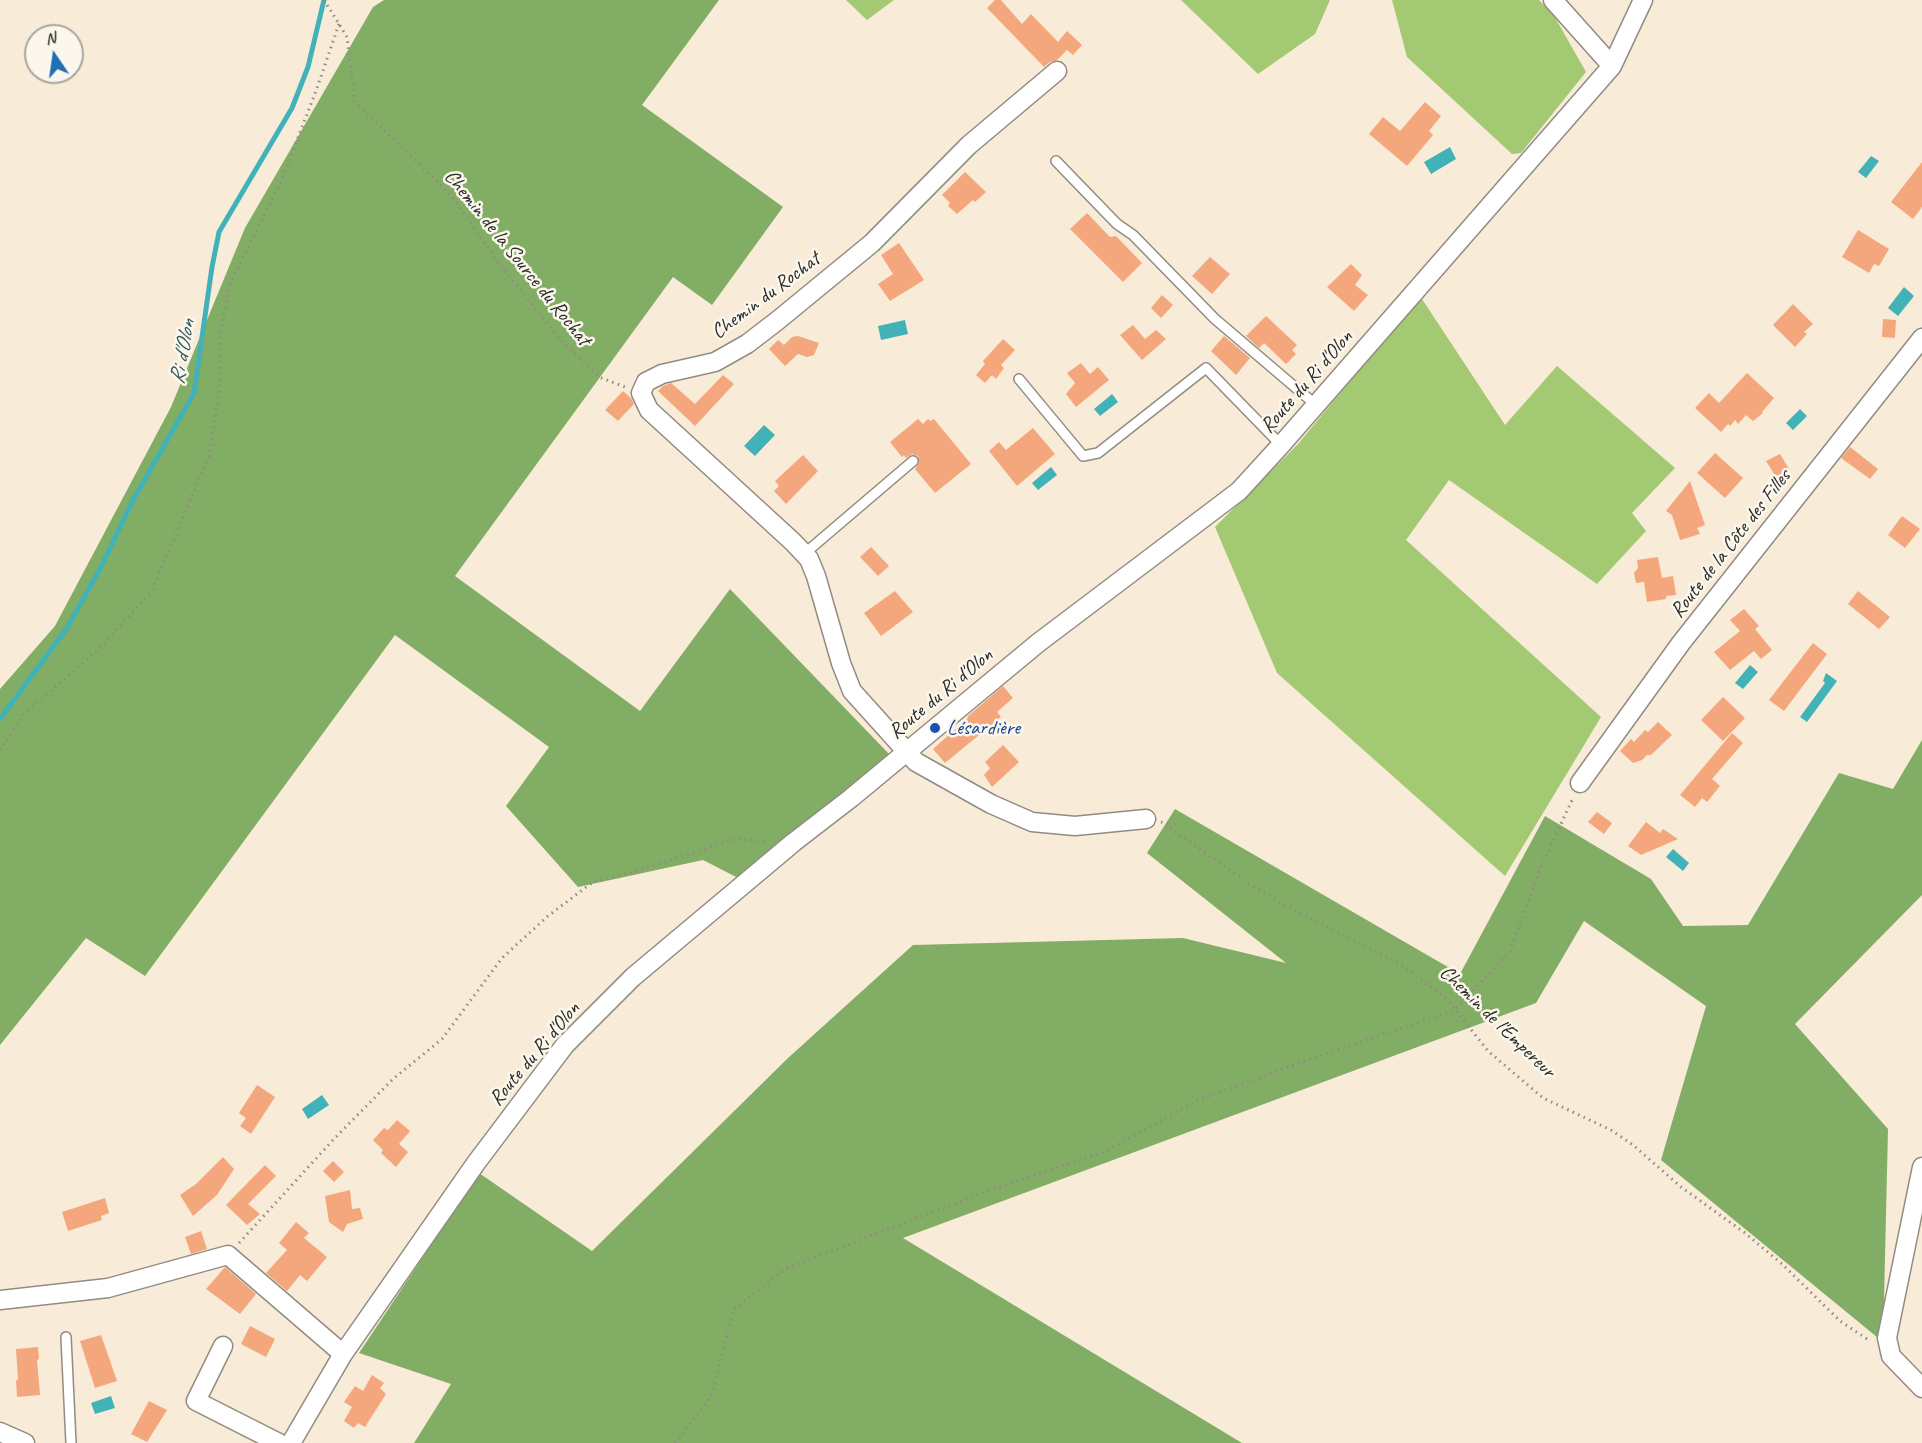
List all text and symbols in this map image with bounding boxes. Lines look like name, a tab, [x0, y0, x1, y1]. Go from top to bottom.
north arrow	[24, 24, 84, 84]
text: N	[43, 28, 57, 49]
street label: Chemin de la Source du Rochat	[438, 165, 596, 351]
street label: Chemin du Rochat	[707, 247, 825, 345]
water label: Ri d'Olon	[164, 318, 202, 386]
street label: Route du Ri d'Olon	[1255, 325, 1359, 439]
street label: Route de la Côte des Filles	[1665, 465, 1797, 623]
street label: Route du Ri d'Olon	[884, 643, 998, 745]
place label: Lésardière	[947, 715, 1020, 741]
marker: Lésardière	[928, 721, 942, 735]
street label: Chemin de l'Empereur	[1434, 960, 1560, 1084]
street label: Route du Ri d'Olon	[484, 997, 586, 1111]

